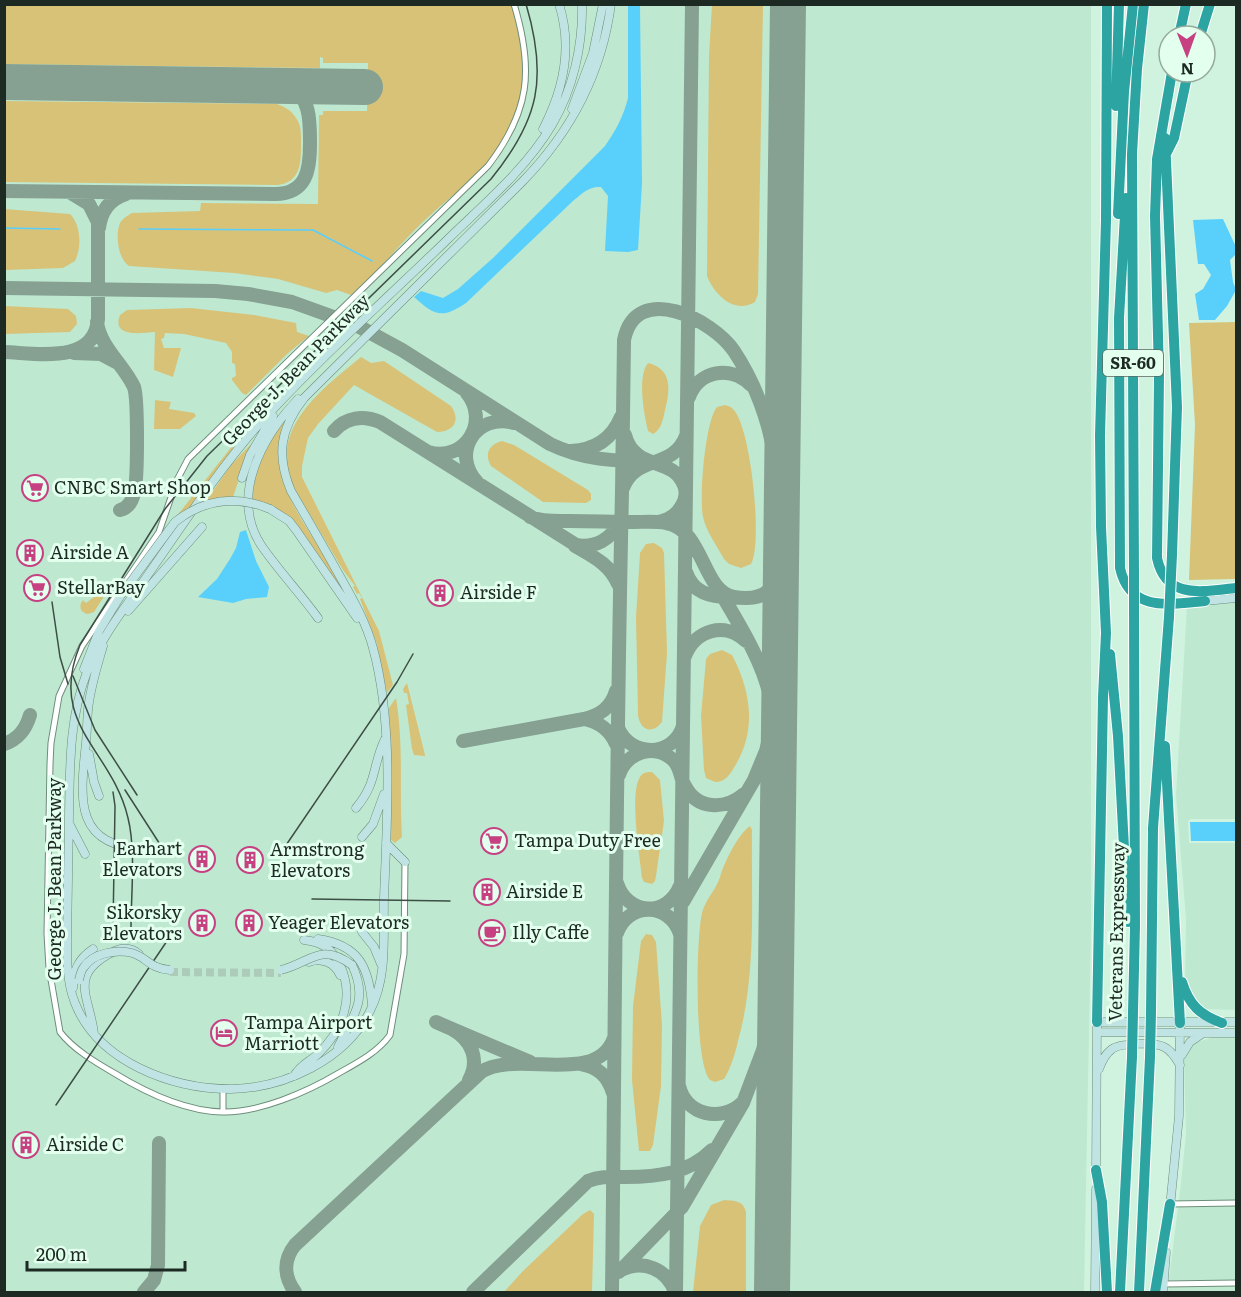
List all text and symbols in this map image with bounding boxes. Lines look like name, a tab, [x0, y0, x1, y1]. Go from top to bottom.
north arrow	[1157, 24, 1217, 84]
text: N	[1180, 58, 1194, 82]
street label: George J. Bean Parkway	[215, 286, 375, 451]
road number: SR-60	[1103, 350, 1163, 376]
supermarket icon: CNBC Smart Shop	[20, 473, 50, 503]
place label: CNBC Smart Shop	[54, 473, 211, 500]
building icon: Airside A	[15, 538, 45, 568]
place label: Airside A	[50, 538, 129, 565]
supermarket icon: StellarBay	[22, 573, 52, 603]
place label: StellarBay	[57, 573, 146, 600]
building icon: Airside F	[425, 578, 455, 608]
place label: Airside F	[460, 578, 537, 605]
street label: George J. Bean Parkway	[40, 777, 67, 980]
supermarket icon: Tampa Duty Free	[479, 826, 509, 856]
place label: Tampa Duty Free	[514, 826, 661, 853]
place label: Earhart Elevators	[102, 834, 183, 882]
place label: Armstrong Elevators	[270, 835, 365, 883]
street label: Veterans Expressway	[1100, 842, 1131, 1022]
building icon: Earhart Elevators	[187, 844, 217, 874]
building icon: Armstrong Elevators	[235, 845, 265, 875]
building icon: Airside E	[472, 877, 502, 907]
place label: Airside E	[506, 877, 583, 904]
place label: Sikorsky Elevators	[102, 898, 183, 946]
building icon: Sikorsky Elevators	[187, 908, 217, 938]
building icon: Yeager Elevators	[234, 908, 264, 938]
place label: Yeager Elevators	[268, 908, 409, 935]
cafe icon: Illy Caffe	[477, 918, 507, 948]
place label: Illy Caffe	[512, 918, 589, 945]
place label: Tampa Airport Marriott	[244, 1008, 373, 1056]
hotel icon: Tampa Airport Marriott	[209, 1018, 239, 1048]
building icon: Airside C	[11, 1130, 41, 1160]
place label: Airside C	[46, 1130, 124, 1157]
scale bar	[27, 1234, 184, 1272]
text: 200 m	[36, 1240, 87, 1267]

